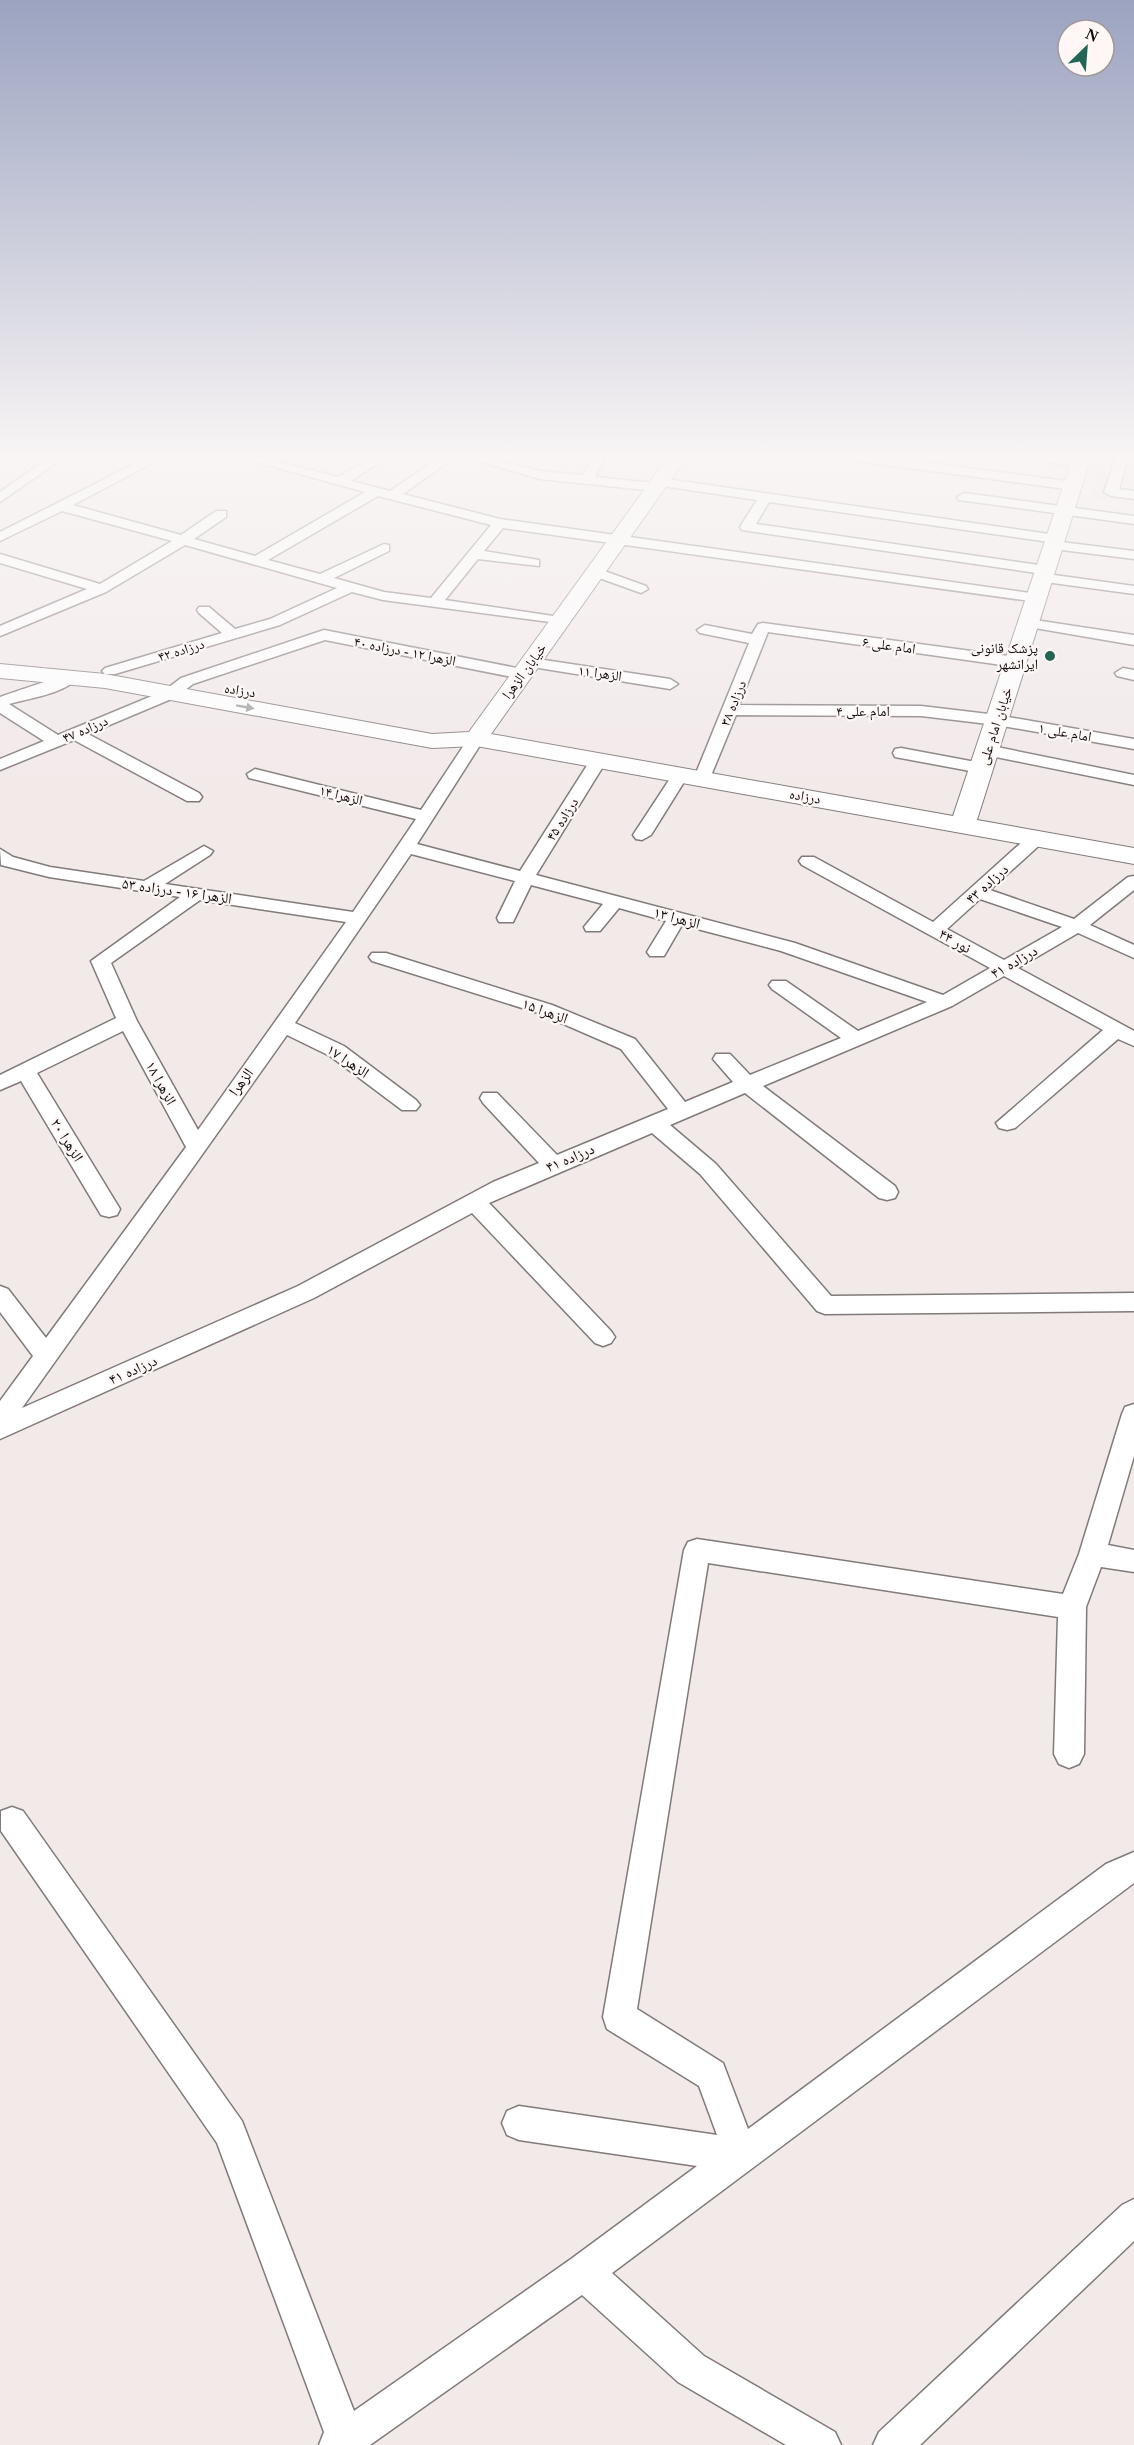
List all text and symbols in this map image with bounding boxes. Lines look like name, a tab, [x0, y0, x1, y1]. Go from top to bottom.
north arrow	[1056, 18, 1116, 78]
text: N	[1083, 25, 1101, 45]
street label: الزهرا ۱۲ - درزاده ۴۰	[353, 634, 457, 670]
street label: امام علی ۶	[861, 634, 916, 659]
street label: درزاده ۴۲	[156, 636, 207, 666]
street label: خیابان الزهرا	[499, 641, 550, 702]
place label: پزشک قانونی ایرانشهر	[971, 641, 1038, 673]
marker: پزشک قانونی ایرانشهر	[1043, 649, 1057, 663]
street label: الزهرا ۱۱	[577, 663, 623, 685]
street label: درزاده ۳۸	[718, 678, 750, 728]
street label: درزاده	[223, 681, 257, 701]
street label: خیابان امام علی	[976, 686, 1017, 767]
one-way arrow	[235, 703, 254, 712]
street label: امام علی ۴	[836, 704, 890, 721]
street label: درزاده ۴۷	[60, 713, 111, 747]
street label: امام علی ۱	[1037, 720, 1093, 746]
street label: الزهرا ۱۴	[317, 783, 364, 809]
street label: درزاده	[788, 786, 822, 808]
street label: درزاده ۴۵	[543, 795, 582, 844]
street label: درزاده ۴۳	[963, 861, 1012, 908]
street label: الزهرا ۱۶ - درزاده ۵۳	[121, 875, 233, 908]
street label: الزهرا ۱۳	[652, 904, 702, 933]
street label: نور ۴۴	[936, 926, 974, 957]
street label: درزاده ۴۱	[988, 942, 1041, 983]
street label: الزهرا ۱۵	[520, 995, 570, 1028]
street label: الزهرا ۱۷	[323, 1041, 372, 1082]
street label: الزهرا ۱۸	[142, 1058, 179, 1108]
street label: الزهرا	[226, 1065, 257, 1099]
street label: الزهرا ۲۰	[47, 1116, 86, 1165]
street label: درزاده ۴۱	[543, 1141, 597, 1176]
street label: درزاده ۴۱	[106, 1352, 160, 1389]

